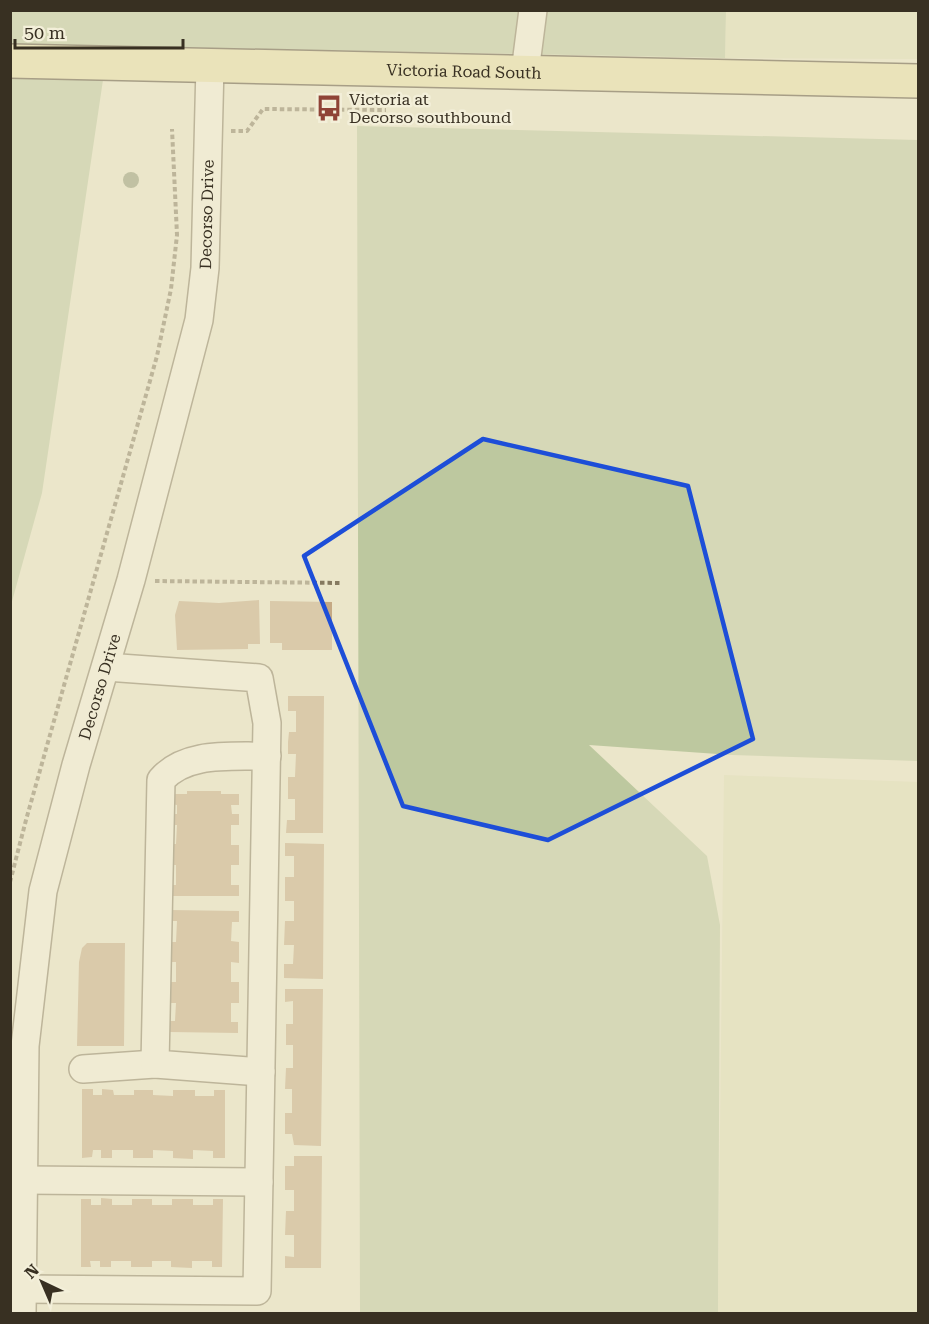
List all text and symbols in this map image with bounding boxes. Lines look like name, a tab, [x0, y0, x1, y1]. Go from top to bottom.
scale bar	[15, 12, 183, 50]
text: 50 m	[24, 22, 65, 43]
street label: Victoria Road South	[386, 60, 542, 83]
place label: Victoria at Decorso southbound	[349, 90, 511, 127]
bus stop icon: Victoria at Decorso southbound	[314, 93, 344, 123]
street label: Decorso Drive	[196, 159, 218, 270]
street label: Decorso Drive	[75, 631, 125, 742]
north arrow	[12, 1252, 72, 1312]
text: N	[21, 1260, 43, 1283]

